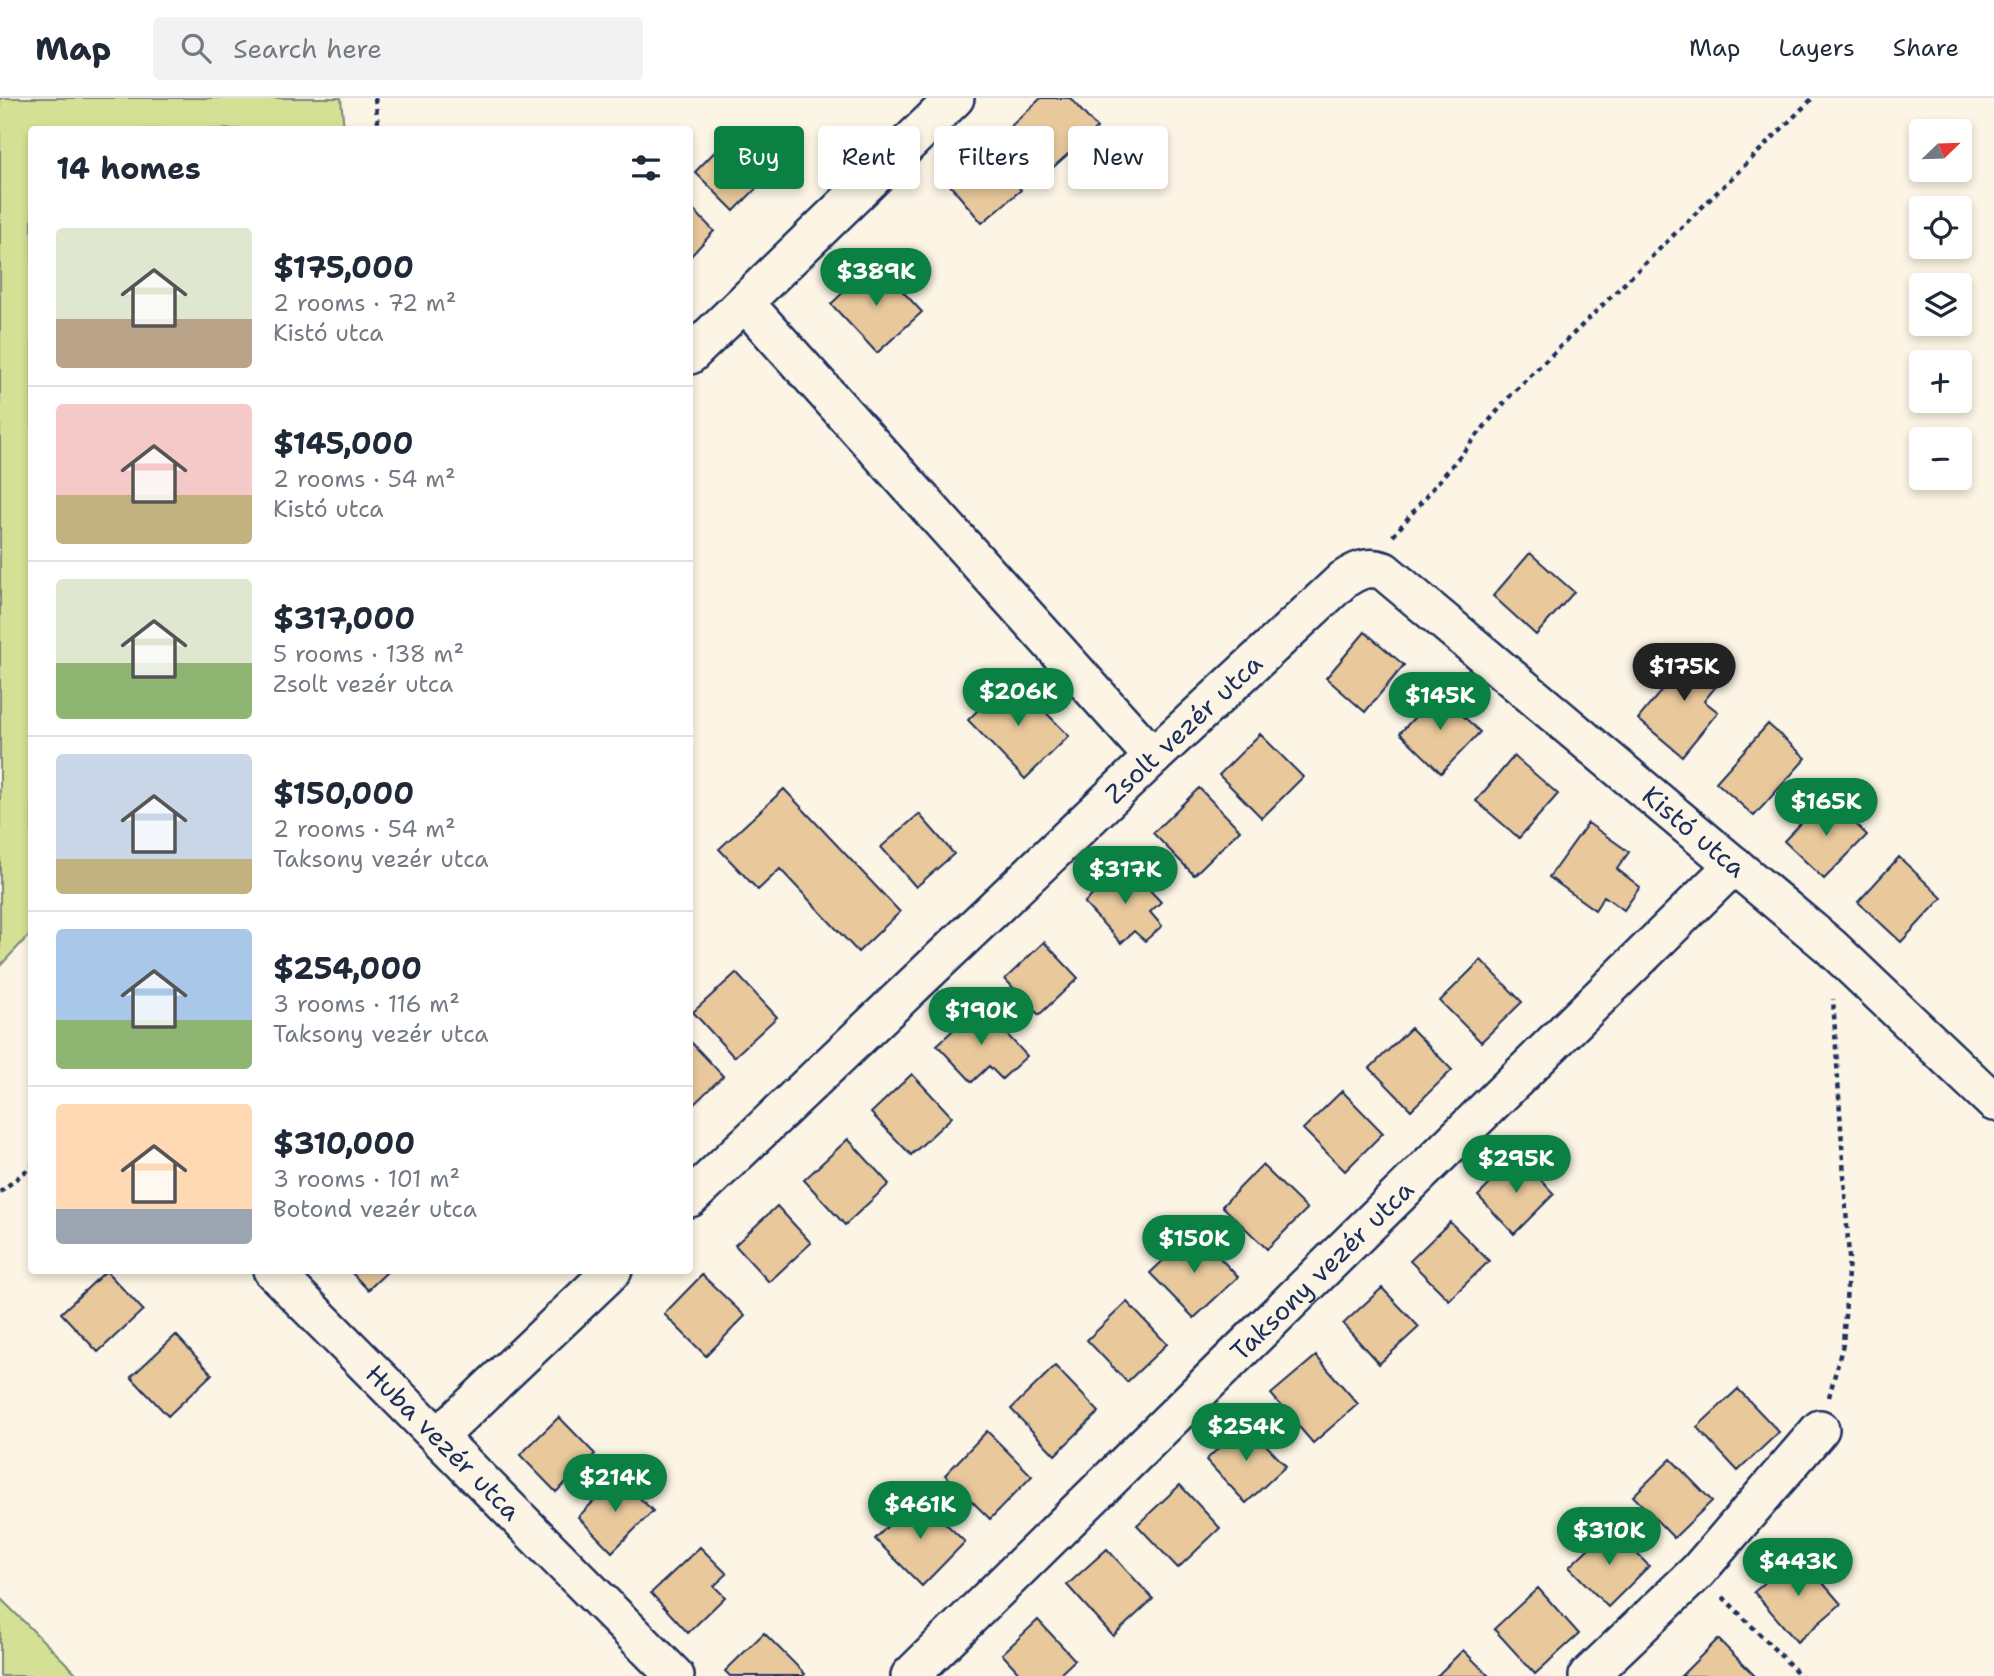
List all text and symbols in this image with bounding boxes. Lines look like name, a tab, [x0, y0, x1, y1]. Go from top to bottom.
search box	[153, 17, 643, 80]
text: Map	[35, 26, 111, 71]
icon: search	[177, 29, 215, 67]
text: Search here	[233, 31, 382, 66]
text: Map	[1689, 32, 1740, 64]
text: Layers	[1778, 32, 1855, 64]
text: Share	[1893, 32, 1959, 64]
north arrow	[1909, 119, 1972, 182]
map controls	[1909, 119, 1972, 490]
chip: Buy	[714, 126, 804, 189]
chip: Rent	[818, 126, 920, 189]
chip: Filters	[934, 126, 1054, 189]
chip: New	[1068, 126, 1168, 189]
text: 14 homes	[56, 148, 201, 189]
icon: filters	[627, 149, 665, 187]
button: locate	[1909, 196, 1972, 259]
text: $175,000	[273, 247, 414, 288]
pin: $389K	[827, 248, 925, 308]
icon: home	[112, 256, 196, 340]
text: $389K	[836, 256, 916, 286]
button: layers	[1909, 273, 1972, 336]
text: 2 rooms · 72 m²	[273, 288, 456, 318]
text: Kistó utca	[273, 318, 384, 348]
button: +	[1909, 350, 1972, 413]
text: $145,000	[273, 423, 414, 464]
button: −	[1909, 427, 1972, 490]
icon: home	[112, 432, 196, 516]
text: 2 rooms · 54 m²	[273, 464, 456, 494]
text: Kistó utca	[273, 494, 384, 524]
text: $317,000	[273, 598, 415, 639]
icon: home	[112, 607, 196, 691]
text: 5 rooms · 138 m²	[273, 639, 464, 669]
pin: $175K	[1635, 644, 1733, 703]
street label: Zsolt vezér utca	[1097, 646, 1270, 811]
text: $175K	[1649, 651, 1719, 681]
pin: $206K	[969, 668, 1067, 728]
text: Zsolt vezér utca	[273, 669, 453, 699]
pin: $145K	[1391, 672, 1489, 732]
text: $206K	[979, 676, 1057, 706]
text: $145K	[1405, 680, 1475, 710]
text: $150,000	[273, 773, 414, 814]
street label: Kistó utca	[1635, 778, 1753, 885]
pin: $165K	[1777, 778, 1875, 838]
icon: home	[112, 782, 196, 866]
text: $165K	[1791, 786, 1861, 816]
text: 2 rooms · 54 m²	[273, 814, 456, 844]
text: Taksony vezér utca	[273, 844, 489, 874]
pin: $317K	[1076, 846, 1174, 906]
text: $317K	[1089, 854, 1161, 884]
text: $254,000	[273, 948, 422, 989]
icon: home	[112, 957, 196, 1041]
pin: $190K	[932, 988, 1030, 1047]
text: 3 rooms · 116 m²	[273, 989, 460, 1019]
text: $190K	[945, 995, 1017, 1025]
text: Taksony vezér utca	[273, 1019, 489, 1049]
text: $310,000	[273, 1123, 415, 1164]
icon: home	[112, 1132, 196, 1216]
pin: $295K	[1467, 1136, 1565, 1195]
text: $295K	[1478, 1143, 1554, 1173]
text: 3 rooms · 101 m²	[273, 1164, 460, 1194]
street label: Taksony vezér utca	[1222, 1172, 1421, 1368]
text: Botond vezér utca	[273, 1194, 477, 1224]
pin: $150K	[1145, 1216, 1243, 1275]
text: $150K	[1158, 1223, 1230, 1253]
street label: Huba vezér utca	[358, 1356, 529, 1528]
pin: $254K	[1197, 1404, 1295, 1463]
text: $254K	[1207, 1411, 1285, 1441]
pin: $214K	[566, 1454, 664, 1514]
text: $214K	[579, 1462, 651, 1492]
pin: $461K	[871, 1482, 969, 1541]
text: $461K	[884, 1489, 956, 1519]
pin: $310K	[1560, 1508, 1658, 1567]
text: $310K	[1573, 1515, 1645, 1545]
pin: $443K	[1749, 1538, 1847, 1598]
text: $443K	[1759, 1546, 1837, 1576]

